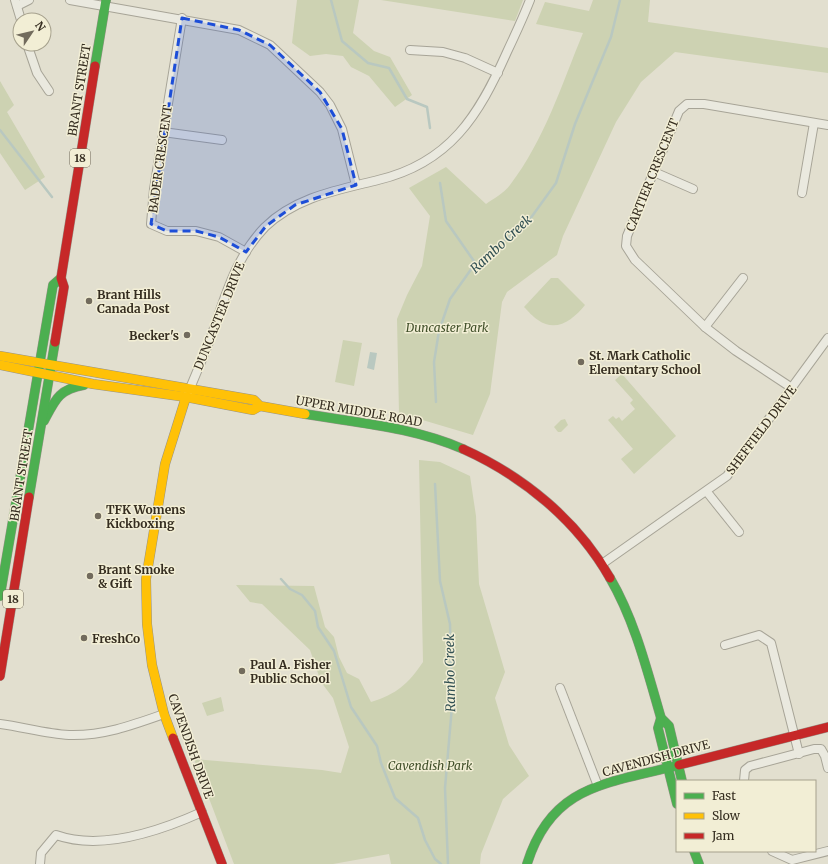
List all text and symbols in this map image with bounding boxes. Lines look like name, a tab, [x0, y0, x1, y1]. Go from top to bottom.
north arrow	[12, 12, 52, 52]
text: N	[32, 19, 49, 34]
street label: BRANT STREET	[64, 42, 94, 137]
street label: BADER CRESCENT	[145, 104, 175, 214]
street label: CARTIER CRESCENT	[622, 116, 682, 234]
road number: 18	[70, 149, 90, 167]
water label: Rambo Creek	[467, 211, 535, 277]
street label: DUNCASTER DRIVE	[190, 259, 248, 372]
place label: Brant Hills Canada Post	[97, 287, 170, 316]
marker: Brant Hills Canada Post	[84, 296, 94, 306]
park label: Duncaster Park	[405, 320, 489, 335]
place label: Becker's	[129, 328, 179, 343]
marker: Becker's	[182, 330, 192, 340]
place label: St. Mark Catholic Elementary School	[589, 348, 701, 377]
marker: St. Mark Catholic Elementary School	[576, 357, 586, 367]
street label: SHEFFIELD DRIVE	[723, 382, 800, 478]
street label: UPPER MIDDLE ROAD	[294, 392, 424, 430]
street label: BRANT STREET	[6, 427, 36, 522]
place label: TFK Womens Kickboxing	[106, 502, 185, 531]
marker: TFK Womens Kickboxing	[93, 511, 103, 521]
place label: Brant Smoke & Gift	[98, 562, 175, 591]
marker: Brant Smoke & Gift	[85, 571, 95, 581]
road number: 18	[3, 590, 23, 608]
place label: FreshCo	[92, 631, 140, 646]
marker: FreshCo	[79, 633, 89, 643]
water label: Rambo Creek	[441, 634, 459, 712]
place label: Paul A. Fisher Public School	[250, 657, 331, 686]
marker: Paul A. Fisher Public School	[237, 666, 247, 676]
street label: CAVENDISH DRIVE	[165, 692, 217, 801]
street label: CAVENDISH DRIVE	[601, 736, 712, 780]
park label: Cavendish Park	[388, 758, 473, 773]
legend	[676, 780, 816, 852]
text: Fast	[712, 788, 736, 803]
text: Slow	[712, 808, 741, 823]
text: Jam	[711, 828, 735, 843]

